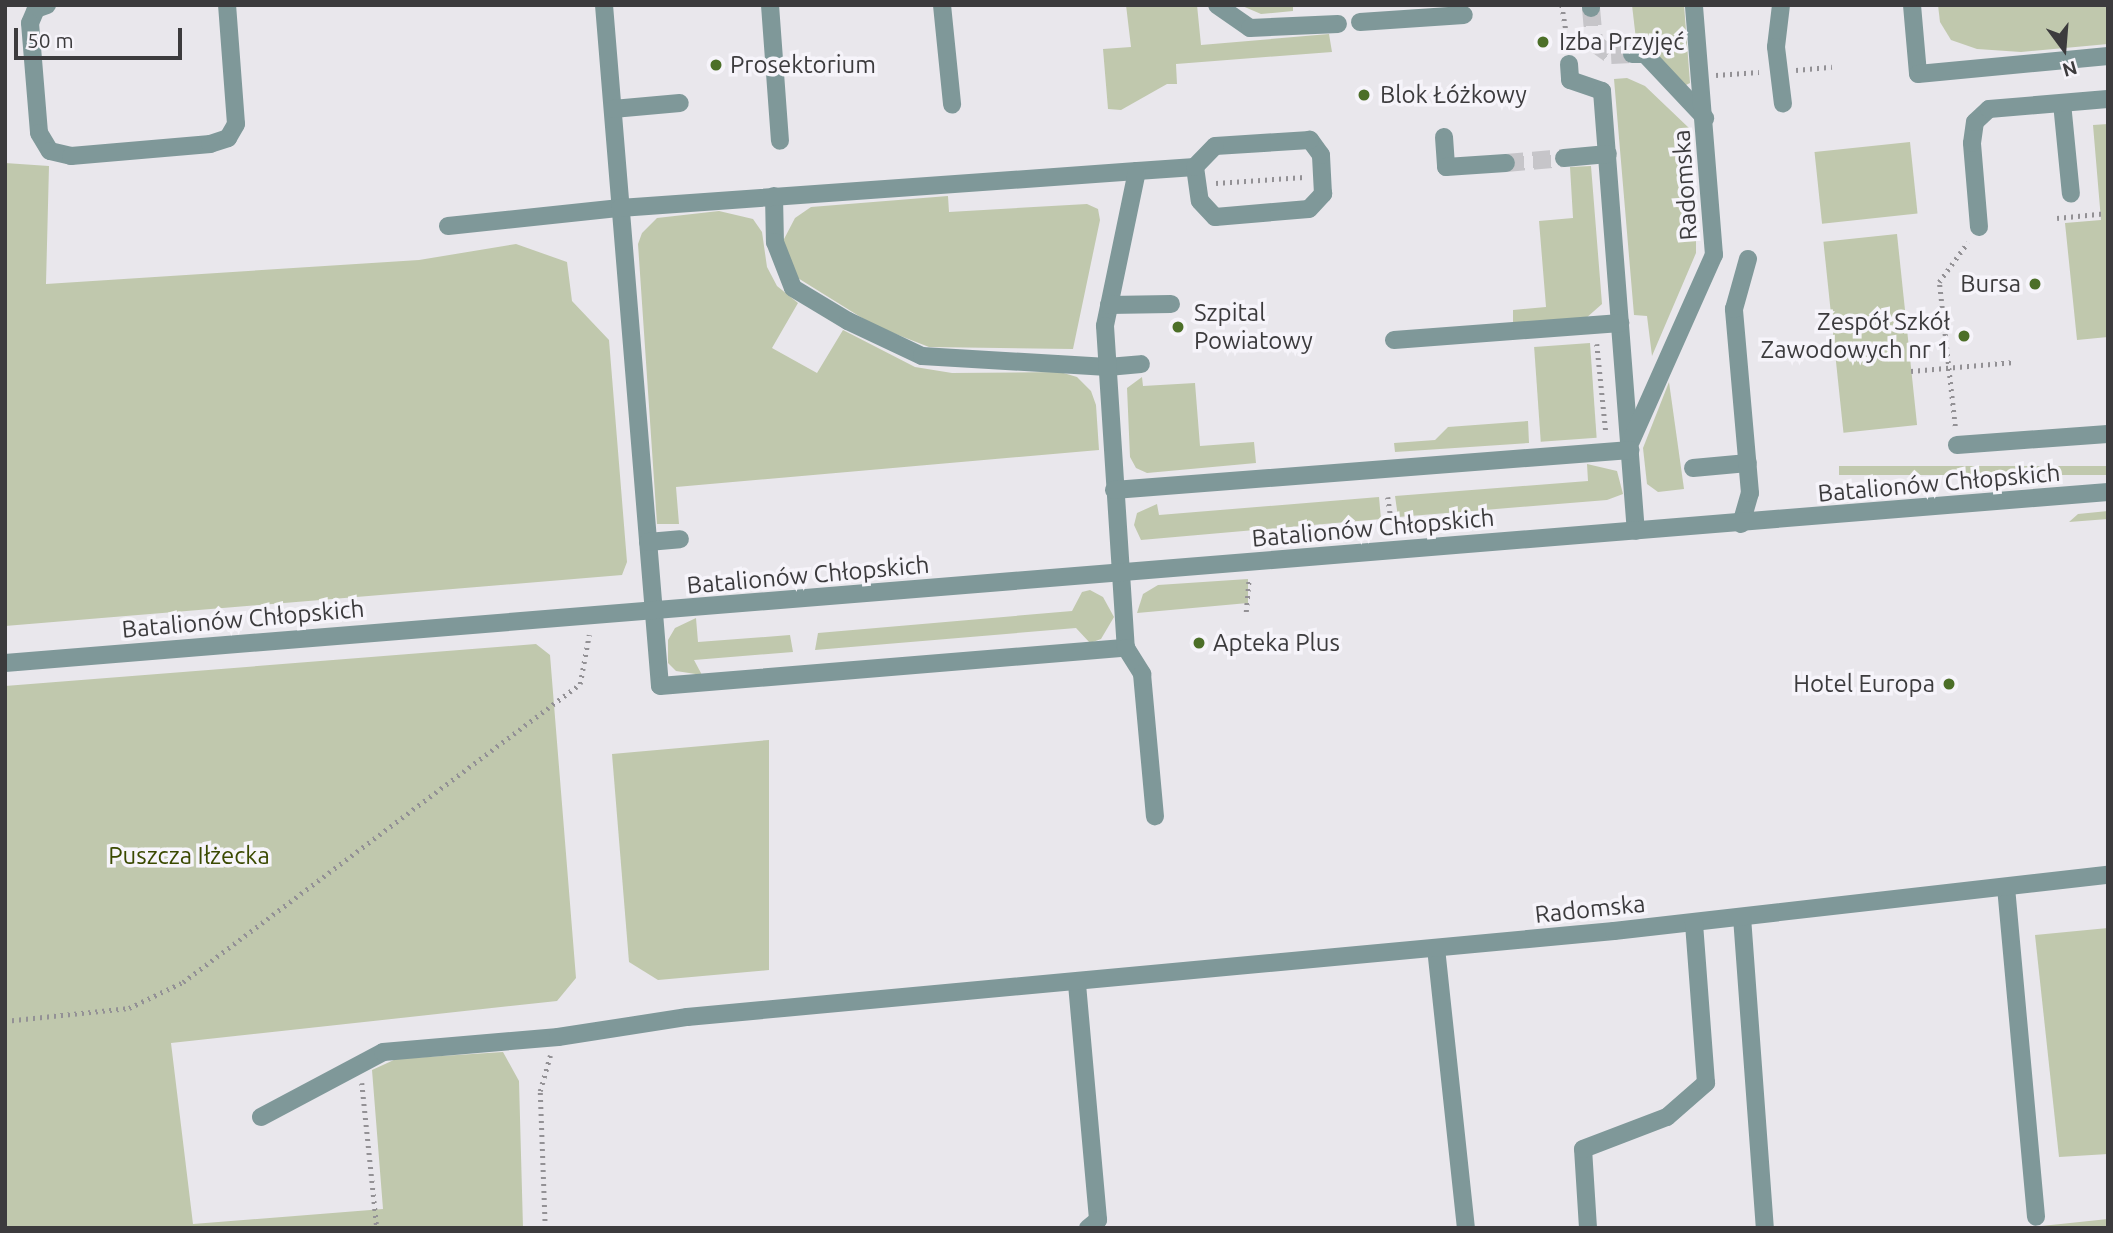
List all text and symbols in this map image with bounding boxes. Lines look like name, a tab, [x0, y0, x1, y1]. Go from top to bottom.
scale bar	[18, 14, 186, 58]
north arrow	[2029, 14, 2099, 84]
text: 50 m	[27, 28, 74, 52]
place label: Izba Przyjęć	[1559, 28, 1684, 56]
marker: Izba Przyjęć	[1533, 32, 1553, 52]
place label: Prosektorium	[730, 51, 876, 79]
marker: Prosektorium	[708, 57, 724, 73]
text: N	[2060, 57, 2080, 82]
place label: Blok Łóżkowy	[1380, 81, 1527, 109]
marker: Blok Łóżkowy	[1354, 85, 1374, 105]
street label: Radomska	[1667, 129, 1703, 241]
place label: Bursa	[1960, 270, 2021, 298]
marker: Bursa	[2027, 276, 2043, 292]
place label: Szpital Powiatowy	[1194, 299, 1313, 355]
place label: Zespół Szkół Zawodowych nr 1	[1761, 308, 1950, 364]
marker: Szpital Powiatowy	[1168, 317, 1188, 337]
marker: Zespół Szkół Zawodowych nr 1	[1956, 328, 1972, 344]
street label: Batalionów Chłopskich	[1816, 458, 2062, 508]
street label: Batalionów Chłopskich	[1250, 503, 1496, 553]
street label: Batalionów Chłopskich	[685, 550, 931, 600]
street label: Batalionów Chłopskich	[120, 594, 366, 644]
place label: Apteka Plus	[1213, 629, 1340, 657]
marker: Apteka Plus	[1191, 635, 1207, 651]
place label: Hotel Europa	[1793, 670, 1935, 698]
marker: Hotel Europa	[1941, 676, 1957, 692]
park label: Puszcza Iłżecka	[108, 842, 270, 870]
street label: Radomska	[1533, 889, 1647, 929]

